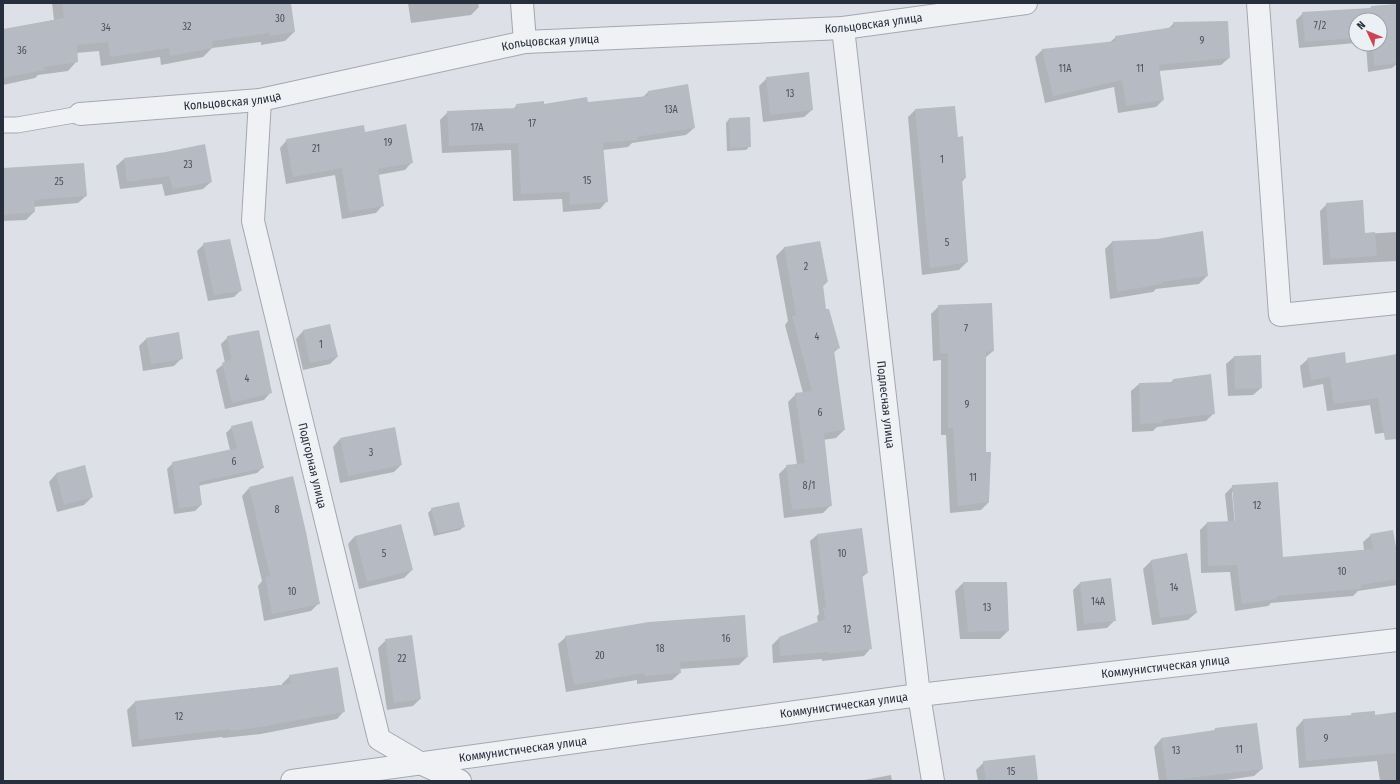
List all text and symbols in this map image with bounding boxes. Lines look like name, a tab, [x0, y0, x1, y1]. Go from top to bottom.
street label: Кольцовская улица	[825, 10, 923, 36]
north arrow	[1348, 12, 1388, 52]
house number: 30	[275, 13, 285, 25]
text: N	[1354, 19, 1368, 32]
house number: 7/2	[1314, 20, 1327, 32]
house number: 32	[183, 21, 192, 33]
house number: 34	[101, 22, 111, 34]
street label: Кольцовская улица	[500, 32, 600, 54]
house number: 9	[1200, 35, 1205, 47]
house number: 36	[17, 45, 27, 57]
house number: 11А	[1059, 63, 1072, 75]
house number: 11	[1136, 63, 1144, 75]
house number: 13	[786, 88, 795, 100]
street label: Кольцовская улица	[183, 89, 283, 113]
house number: 13А	[664, 104, 679, 116]
house number: 17	[528, 118, 536, 130]
house number: 17А	[471, 122, 484, 134]
house number: 19	[384, 137, 393, 149]
house number: 21	[312, 143, 320, 155]
house number: 1	[940, 154, 944, 166]
house number: 23	[184, 159, 193, 171]
house number: 15	[583, 175, 592, 187]
house number: 25	[55, 176, 64, 188]
house number: 5	[945, 237, 950, 249]
house number: 2	[804, 261, 809, 273]
house number: 7	[964, 323, 968, 335]
house number: 4	[815, 331, 820, 343]
house number: 1	[319, 339, 323, 351]
street label: Подлесная улица	[874, 360, 898, 449]
house number: 4	[245, 373, 250, 385]
house number: 9	[965, 399, 970, 411]
house number: 6	[818, 407, 823, 419]
street label: Подгорная улица	[295, 421, 330, 510]
house number: 3	[369, 447, 374, 459]
house number: 6	[232, 456, 237, 468]
house number: 11	[969, 472, 977, 484]
house number: 8/1	[803, 480, 815, 492]
house number: 12	[1253, 500, 1262, 512]
house number: 8	[275, 504, 280, 516]
house number: 5	[382, 548, 387, 560]
house number: 10	[837, 548, 847, 560]
house number: 10	[1337, 566, 1347, 578]
house number: 14	[1170, 582, 1179, 594]
house number: 10	[287, 586, 297, 598]
house number: 14А	[1091, 596, 1106, 608]
house number: 13	[983, 602, 992, 614]
house number: 12	[843, 624, 852, 636]
house number: 16	[722, 633, 730, 645]
house number: 18	[656, 643, 664, 655]
house number: 20	[595, 650, 605, 662]
street label: Коммунистическая улица	[1101, 652, 1231, 681]
house number: 22	[398, 653, 407, 665]
street label: Коммунистическая улица	[779, 690, 909, 721]
house number: 12	[175, 711, 184, 723]
house number: 9	[1324, 733, 1329, 745]
street label: Коммунистическая улица	[458, 734, 588, 765]
house number: 11	[1235, 744, 1243, 756]
house number: 13	[1172, 745, 1181, 757]
house number: 15	[1007, 766, 1016, 778]

